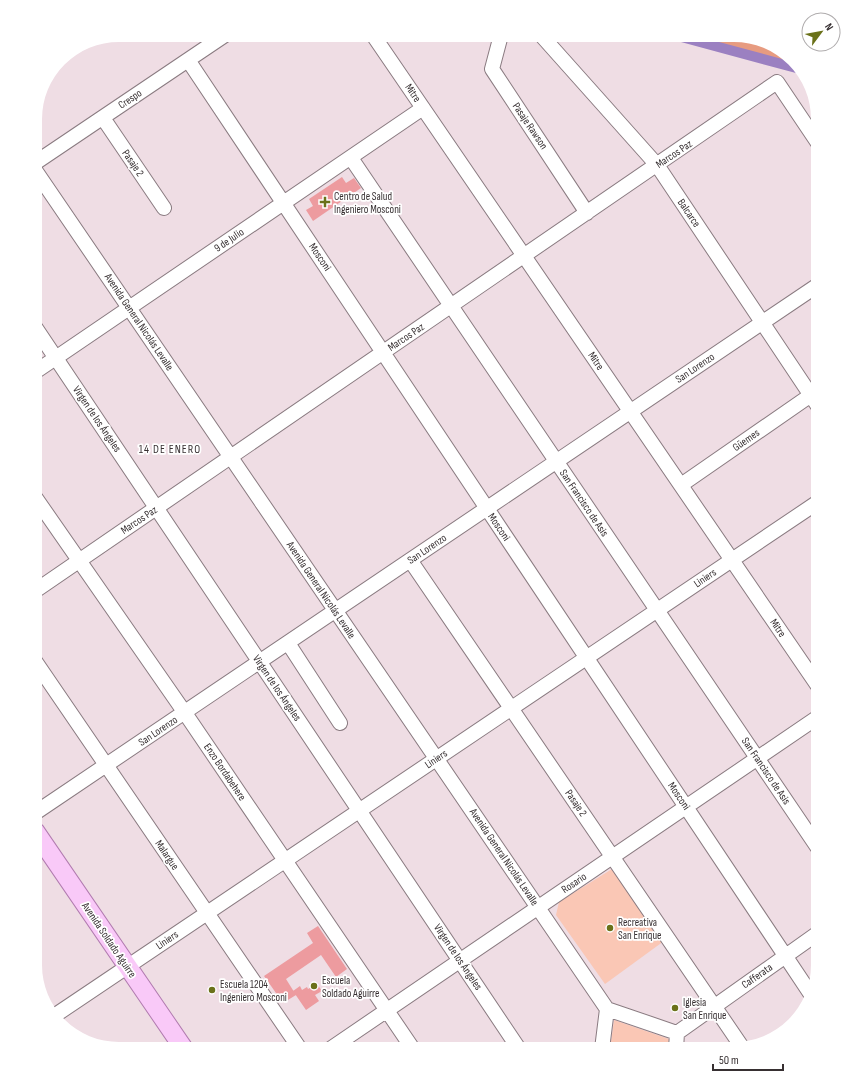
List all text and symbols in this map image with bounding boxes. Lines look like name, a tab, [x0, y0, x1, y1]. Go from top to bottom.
north arrow	[801, 12, 841, 52]
text: N	[822, 21, 836, 33]
street label: Mitre	[402, 81, 424, 105]
street label: Crespo	[116, 86, 145, 112]
street label: Pasaje Rawson	[510, 100, 551, 152]
street label: Marcos Paz	[653, 137, 695, 171]
street label: Pasaje 2	[119, 147, 147, 179]
place label: Centro de Salud Ingeniero Mosconi	[334, 190, 401, 216]
marker: Centro de Salud Ingeniero Mosconi	[319, 196, 331, 208]
street label: Balcarce	[675, 196, 703, 230]
street label: 9 de Julio	[212, 225, 247, 255]
street label: Mosconi	[306, 241, 334, 273]
street label: Avenida General Nicolás Levalle	[101, 270, 176, 373]
street label: Marcos Paz	[385, 320, 427, 354]
street label: Mitre	[585, 349, 607, 373]
street label: San Lorenzo	[673, 350, 717, 386]
street label: Virgen de los Ángeles	[70, 383, 124, 455]
street label: Güemes	[730, 426, 762, 454]
district label: 14 DE ENERO	[139, 442, 201, 457]
street label: San Francisco de Asis	[557, 467, 611, 539]
street label: Marcos Paz	[118, 503, 160, 537]
street label: Mosconi	[485, 511, 513, 543]
street label: San Lorenzo	[405, 531, 449, 567]
street label: Avenida General Nicolás Levalle	[283, 538, 358, 641]
street label: Liniers	[691, 566, 719, 590]
street label: Mitre	[767, 616, 789, 640]
street label: Virgen de los Ángeles	[250, 652, 304, 724]
street label: San Lorenzo	[136, 713, 180, 749]
street label: San Francisco de Asis	[739, 735, 793, 807]
street label: Enzo Bordabehere	[201, 741, 249, 803]
street label: Liniers	[422, 747, 450, 771]
street label: Mosconi	[665, 780, 693, 812]
street label: Pasaje 2	[562, 787, 590, 819]
street label: Avenida General Nicolás Levalle	[466, 805, 541, 908]
street label: Malargue	[152, 838, 182, 872]
street label: Rosario	[559, 870, 589, 896]
street label: Avenida Soldado Aguirre	[78, 899, 139, 980]
place label: Recreativa San Enrique	[618, 916, 661, 942]
street label: Virgen de los Ángeles	[431, 921, 485, 993]
marker: Recreativa San Enrique	[605, 923, 615, 933]
street label: Liniers	[153, 928, 181, 952]
street label: Cafferata	[739, 961, 775, 991]
place label: Escuela Soldado Aguirre	[322, 974, 380, 1000]
place label: Escuela 1204 Ingeniero Mosconi	[220, 978, 287, 1004]
marker: Escuela Soldado Aguirre	[309, 981, 319, 991]
marker: Escuela 1204 Ingeniero Mosconi	[207, 985, 217, 995]
place label: Iglesia San Enrique	[683, 996, 726, 1022]
marker: Iglesia San Enrique	[670, 1003, 680, 1013]
scale bar	[713, 1046, 783, 1072]
text: 50 m	[719, 1053, 739, 1068]

